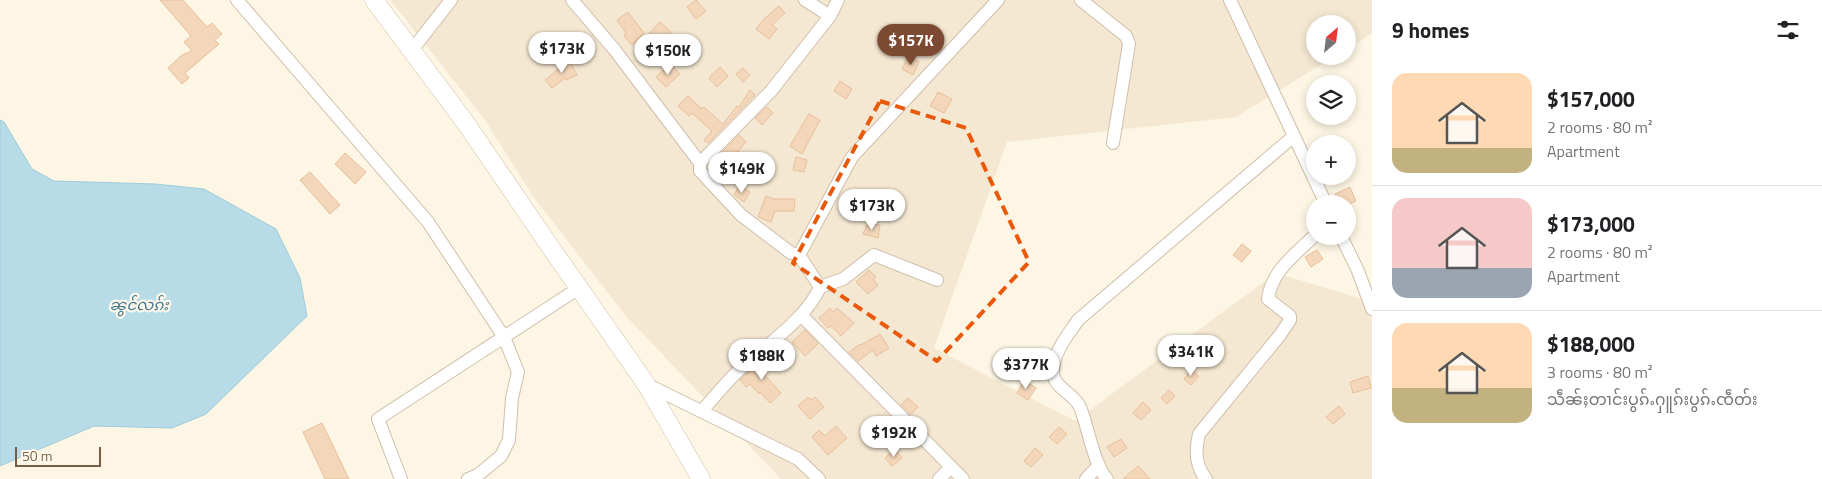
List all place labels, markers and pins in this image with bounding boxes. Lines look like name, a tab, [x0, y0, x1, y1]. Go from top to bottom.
pin: $157K	[876, 23, 946, 66]
pin: $173K	[527, 32, 597, 74]
pin: $150K	[633, 34, 703, 76]
pin: $149K	[707, 152, 777, 194]
pin: $173K	[837, 188, 907, 231]
pin: $341K	[1156, 334, 1226, 377]
pin: $188K	[727, 338, 797, 381]
pin: $377K	[991, 348, 1061, 390]
pin: $192K	[859, 416, 929, 458]

